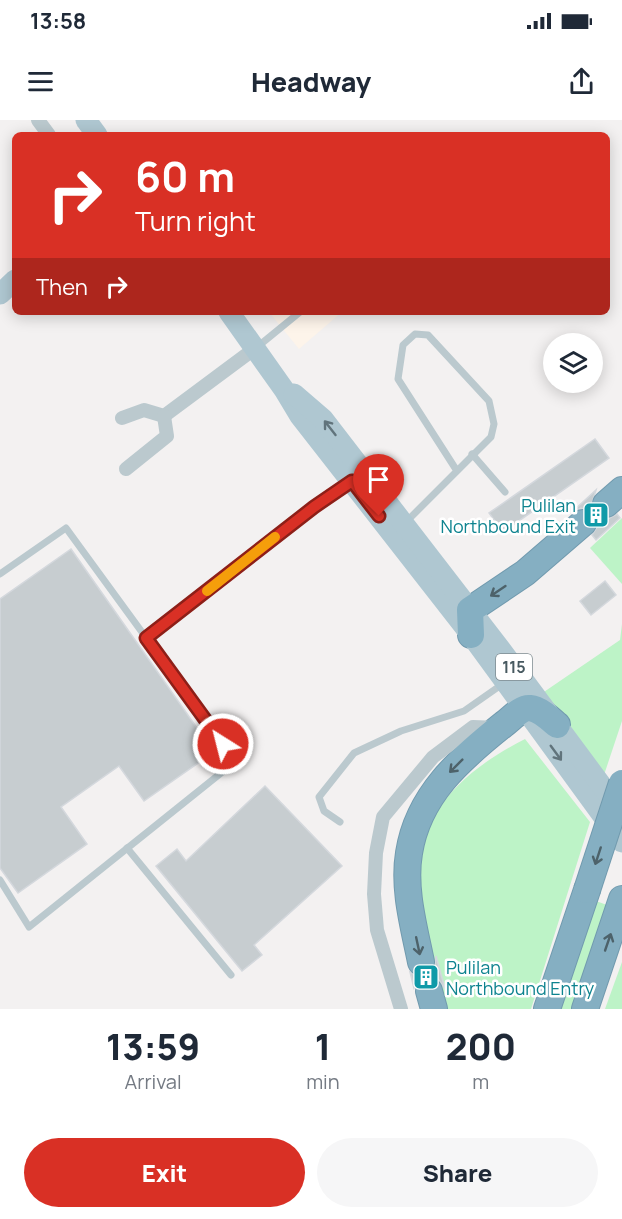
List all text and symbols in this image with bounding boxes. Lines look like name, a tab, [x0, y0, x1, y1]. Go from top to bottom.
text: 13:58	[30, 6, 86, 36]
text: Headway	[251, 63, 371, 100]
icon: menu	[24, 65, 57, 98]
icon: share	[565, 65, 598, 98]
text: 60 m	[135, 147, 235, 205]
icon: right	[36, 156, 114, 234]
text: Turn right	[135, 202, 256, 239]
icon: right	[100, 270, 133, 303]
text: Then	[36, 272, 88, 302]
map controls	[543, 333, 603, 393]
button: layers	[543, 333, 603, 393]
one-way arrow	[323, 421, 336, 437]
pin	[353, 454, 404, 516]
icon: arrive	[362, 463, 395, 496]
place label: Pulilan Northbound Exit	[441, 493, 576, 538]
building icon: Pulilan Northbound Exit	[581, 500, 611, 530]
one-way arrow	[490, 585, 506, 597]
road number: 115	[496, 654, 532, 680]
position arrow	[191, 712, 255, 776]
one-way arrow	[550, 745, 563, 761]
one-way arrow	[448, 759, 463, 773]
one-way arrow	[592, 846, 603, 865]
one-way arrow	[603, 933, 614, 952]
one-way arrow	[413, 936, 424, 955]
place label: Pulilan Northbound Entry	[446, 955, 595, 1000]
building icon: Pulilan Northbound Entry	[411, 962, 441, 992]
text: 13:59	[106, 1022, 200, 1071]
text: 1	[315, 1022, 331, 1071]
text: 200	[446, 1022, 516, 1071]
text: Arrival	[125, 1068, 182, 1095]
text: min	[306, 1068, 340, 1095]
text: m	[472, 1068, 489, 1095]
button: Exit	[24, 1138, 305, 1207]
button: Share	[317, 1138, 598, 1207]

